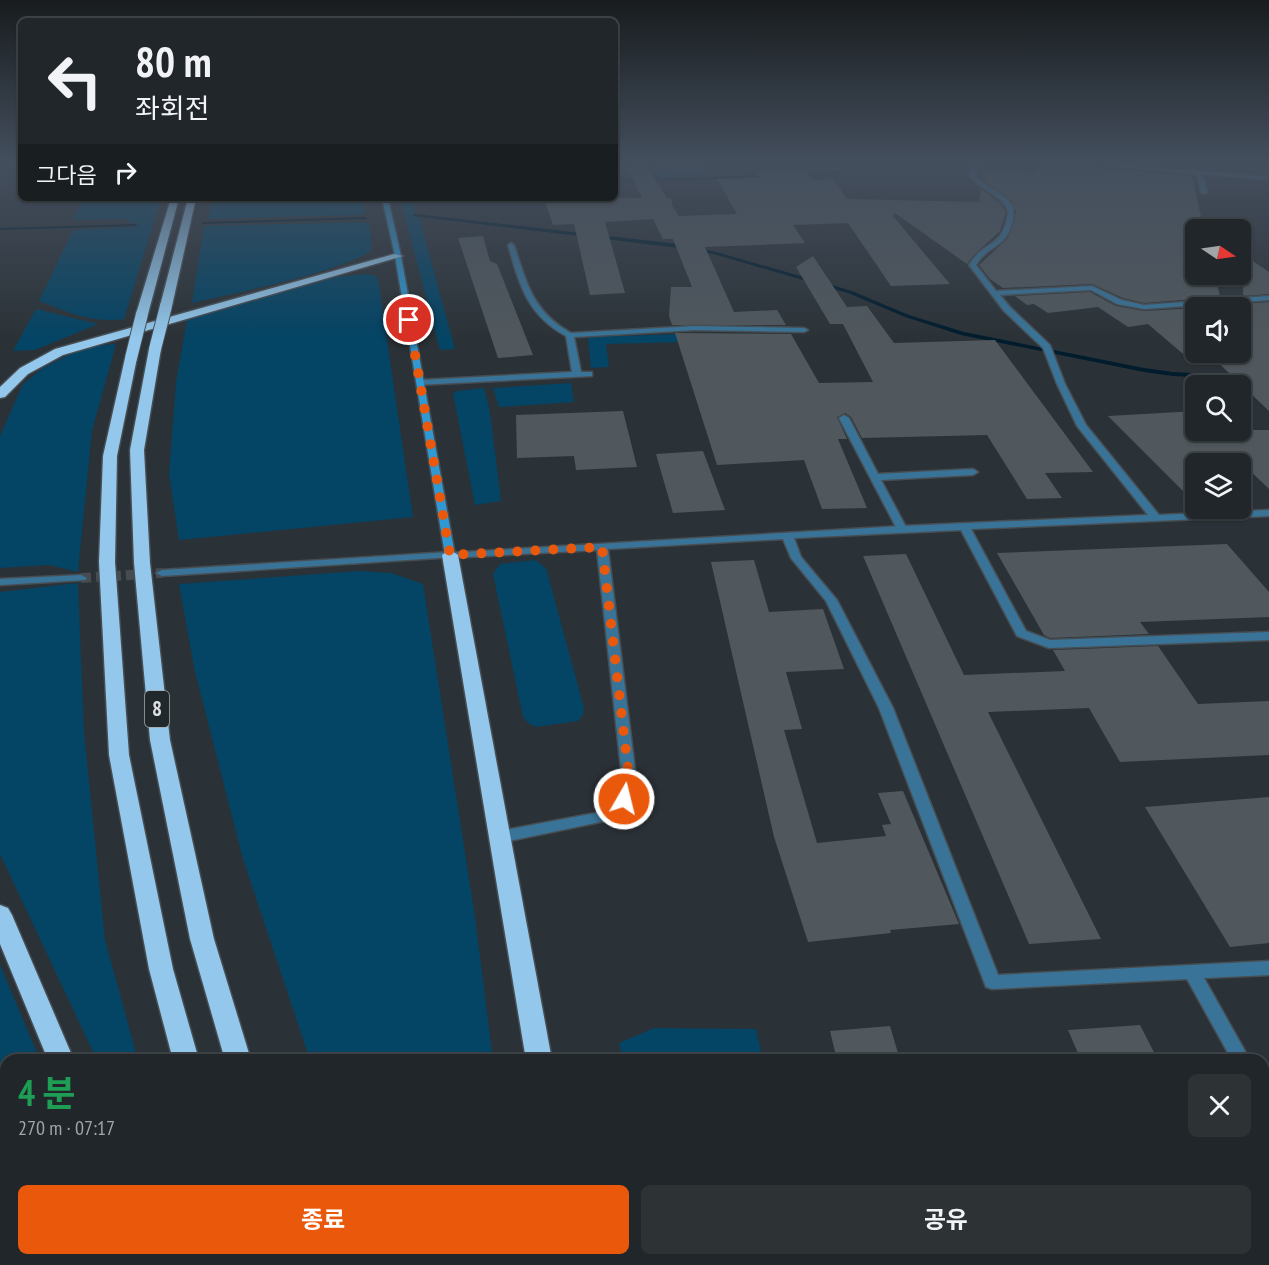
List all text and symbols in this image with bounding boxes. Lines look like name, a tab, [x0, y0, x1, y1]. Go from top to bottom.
text: 80 m	[135, 34, 212, 89]
icon: left	[36, 42, 114, 120]
text: 좌회전	[135, 91, 210, 125]
icon: right	[109, 156, 142, 189]
text: 그다음	[36, 161, 97, 189]
north arrow	[1185, 219, 1251, 285]
map controls	[1185, 219, 1251, 519]
pin	[383, 294, 434, 345]
button: sound	[1185, 297, 1251, 363]
icon: arrive	[392, 303, 425, 336]
button: search	[1185, 375, 1251, 441]
button: layers	[1185, 453, 1251, 519]
road number: 8	[145, 691, 169, 727]
position arrow	[592, 767, 656, 831]
text: 4 분	[18, 1069, 76, 1116]
button: close	[1188, 1074, 1251, 1137]
text: 270 m · 07:17	[18, 1115, 115, 1141]
button: 종료	[18, 1185, 629, 1254]
button: 공유	[641, 1185, 1251, 1254]

